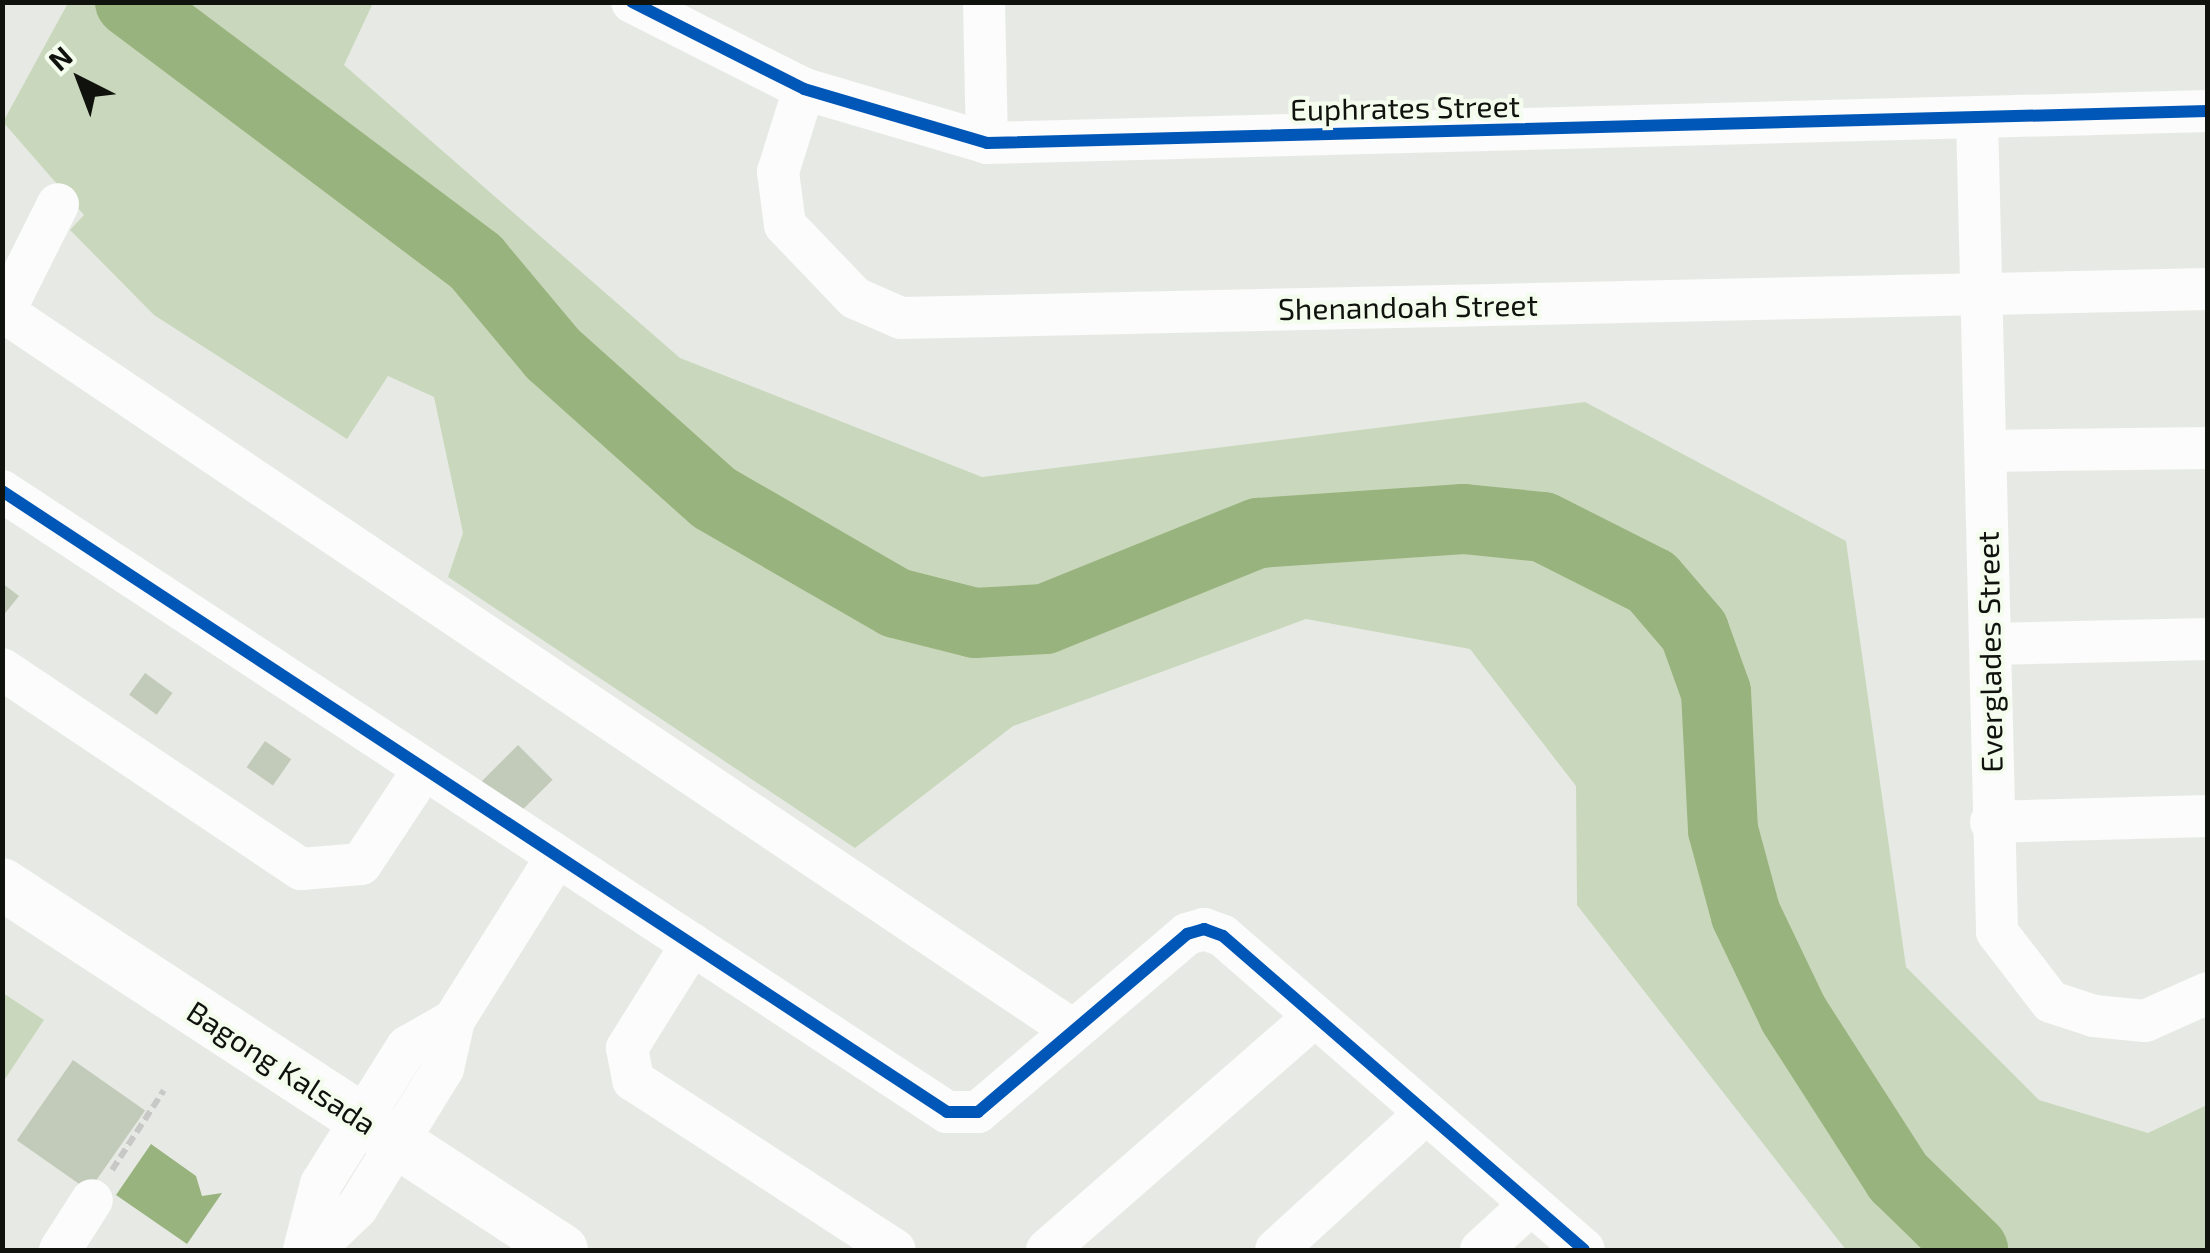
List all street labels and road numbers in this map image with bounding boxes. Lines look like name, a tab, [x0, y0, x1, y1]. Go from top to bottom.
street label: Euphrates Street	[1290, 87, 1520, 127]
street label: Shenandoah Street	[1278, 286, 1538, 326]
street label: Everglades Street	[1969, 531, 2009, 773]
street label: Bagong Kalsada	[181, 993, 383, 1141]

